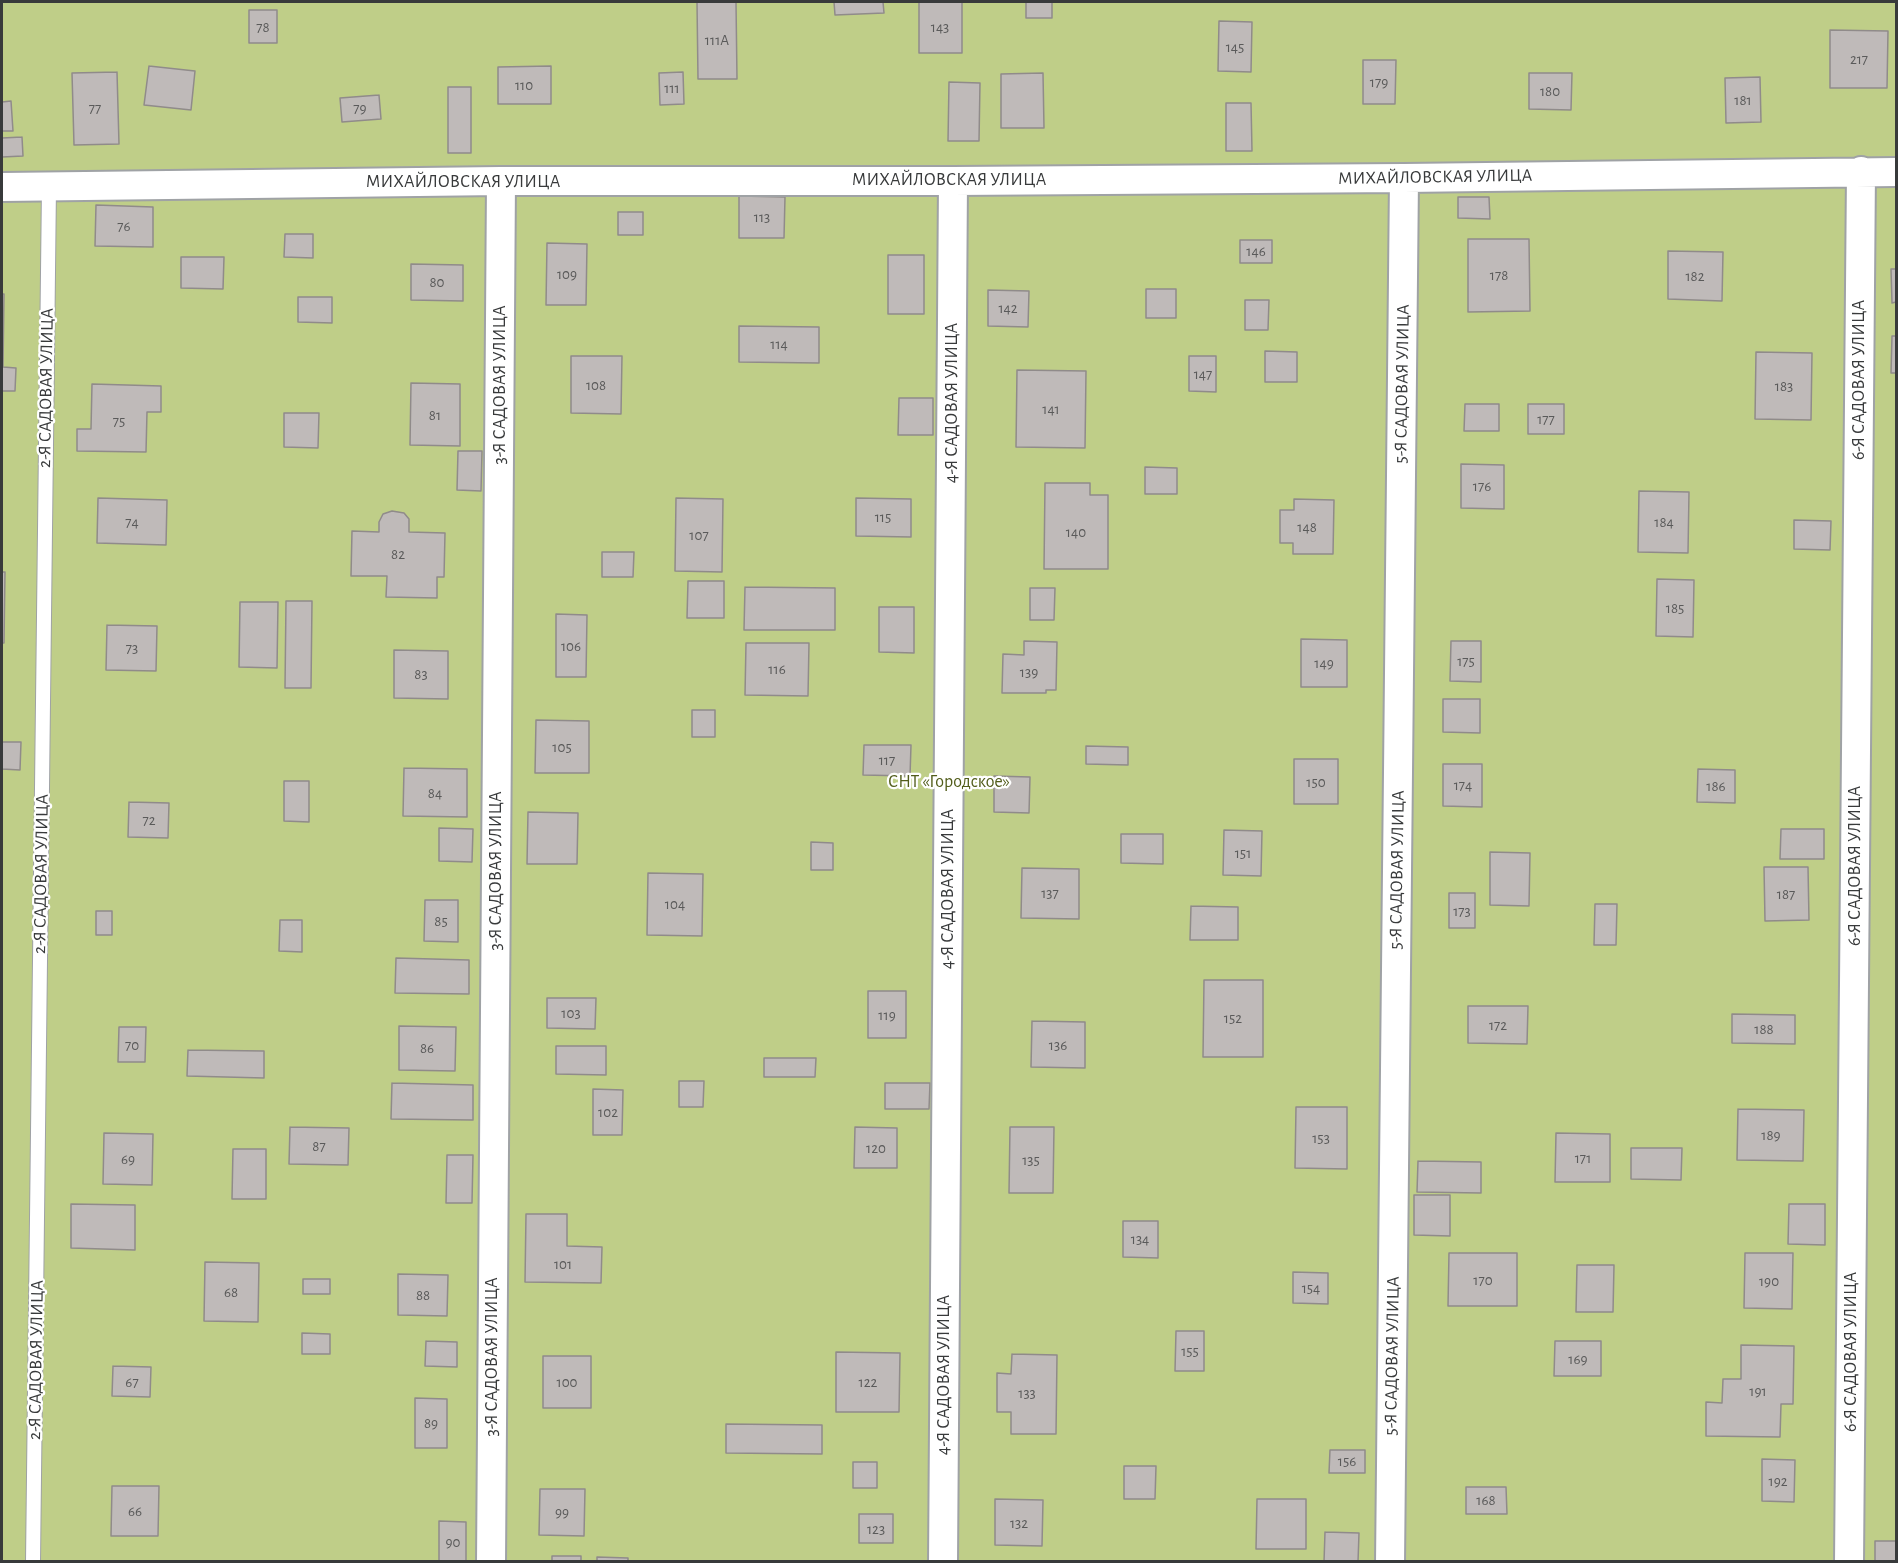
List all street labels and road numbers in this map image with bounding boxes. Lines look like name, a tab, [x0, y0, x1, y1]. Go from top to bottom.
street label: МИХАЙЛОВСКАЯ УЛИЦА	[1338, 165, 1532, 189]
street label: МИХАЙЛОВСКАЯ УЛИЦА	[852, 169, 1046, 191]
street label: МИХАЙЛОВСКАЯ УЛИЦА	[366, 171, 560, 193]
street label: 6-Я САДОВАЯ УЛИЦА	[1848, 300, 1870, 460]
street label: 5-Я САДОВАЯ УЛИЦА	[1390, 304, 1414, 464]
street label: 3-Я САДОВАЯ УЛИЦА	[489, 305, 511, 465]
street label: 2-Я САДОВАЯ УЛИЦА	[34, 308, 58, 468]
street label: 4-Я САДОВАЯ УЛИЦА	[941, 323, 963, 483]
street label: 6-Я САДОВАЯ УЛИЦА	[1844, 786, 1866, 946]
street label: 5-Я САДОВАЯ УЛИЦА	[1385, 790, 1409, 950]
street label: 3-Я САДОВАЯ УЛИЦА	[485, 791, 507, 951]
street label: 2-Я САДОВАЯ УЛИЦА	[29, 794, 53, 954]
street label: 4-Я САДОВАЯ УЛИЦА	[937, 809, 959, 969]
street label: 6-Я САДОВАЯ УЛИЦА	[1840, 1272, 1862, 1432]
street label: 5-Я САДОВАЯ УЛИЦА	[1380, 1276, 1404, 1436]
street label: 3-Я САДОВАЯ УЛИЦА	[481, 1277, 503, 1437]
street label: 2-Я САДОВАЯ УЛИЦА	[24, 1280, 48, 1440]
street label: 4-Я САДОВАЯ УЛИЦА	[933, 1295, 955, 1455]

